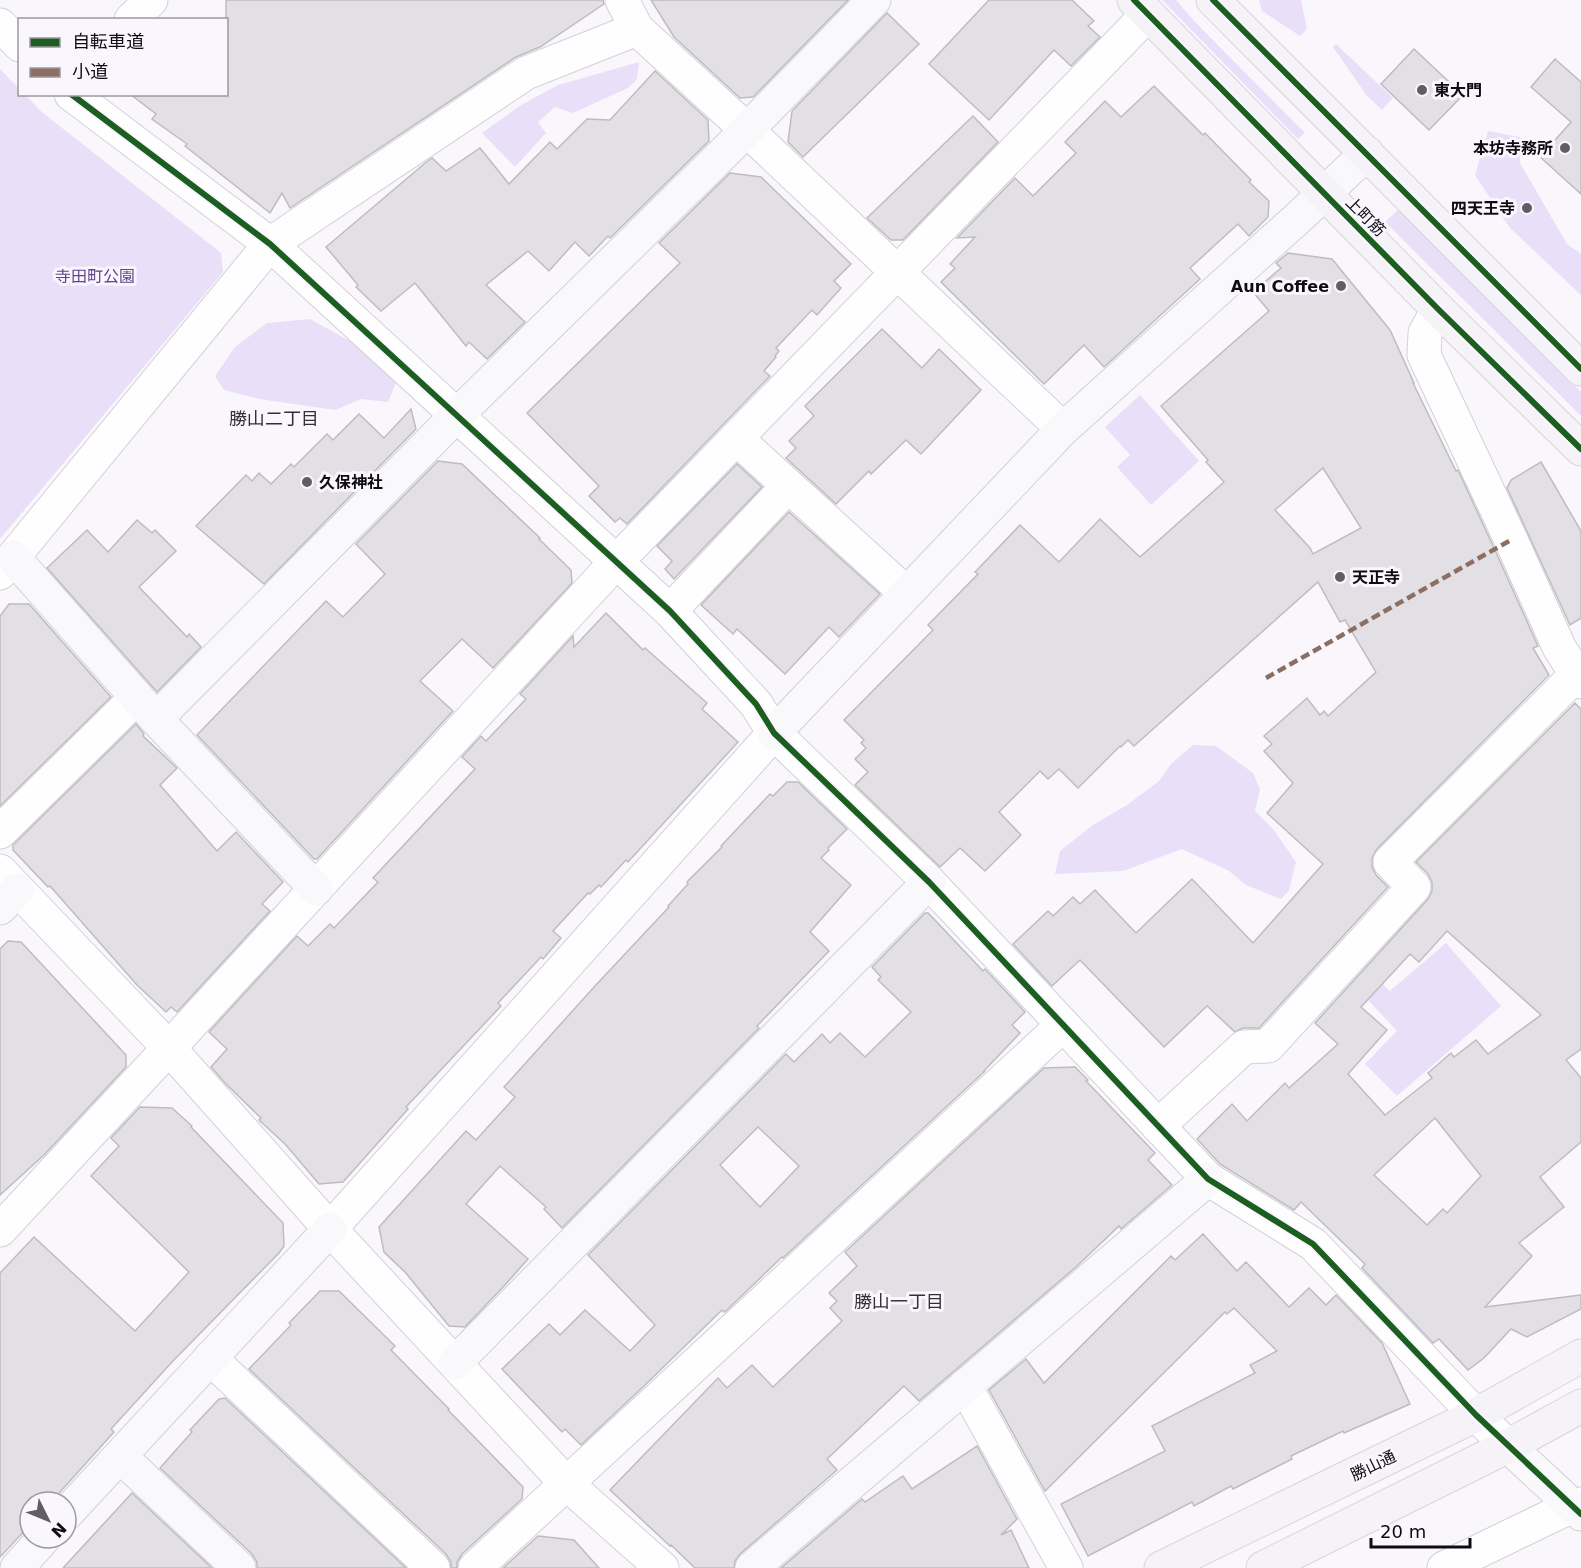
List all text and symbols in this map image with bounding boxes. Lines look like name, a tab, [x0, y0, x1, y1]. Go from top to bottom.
legend	[18, 18, 228, 96]
text: 自転車道	[72, 31, 144, 52]
text: 小道	[72, 61, 108, 82]
place label: 東大門	[1434, 81, 1482, 100]
marker: 東大門	[1415, 83, 1429, 97]
place label: 本坊寺務所	[1473, 139, 1553, 158]
marker: 本坊寺務所	[1558, 141, 1572, 155]
street label: 上町筋	[1342, 193, 1389, 240]
place label: 四天王寺	[1451, 199, 1515, 218]
marker: 四天王寺	[1520, 201, 1534, 215]
park label: 寺田町公園	[55, 267, 135, 286]
place label: Aun Coffee	[1231, 277, 1329, 296]
marker: Aun Coffee	[1334, 279, 1348, 293]
district label: 勝山二丁目	[229, 408, 319, 429]
place label: 久保神社	[319, 473, 383, 492]
marker: 久保神社	[300, 475, 314, 489]
place label: 天正寺	[1352, 568, 1400, 587]
marker: 天正寺	[1333, 570, 1347, 584]
district label: 勝山一丁目	[854, 1291, 944, 1312]
street label: 勝山通	[1347, 1446, 1399, 1485]
north arrow	[18, 1490, 78, 1550]
scale bar	[1371, 1511, 1470, 1549]
text: N	[47, 1519, 70, 1541]
text: 20 m	[1380, 1521, 1426, 1542]

